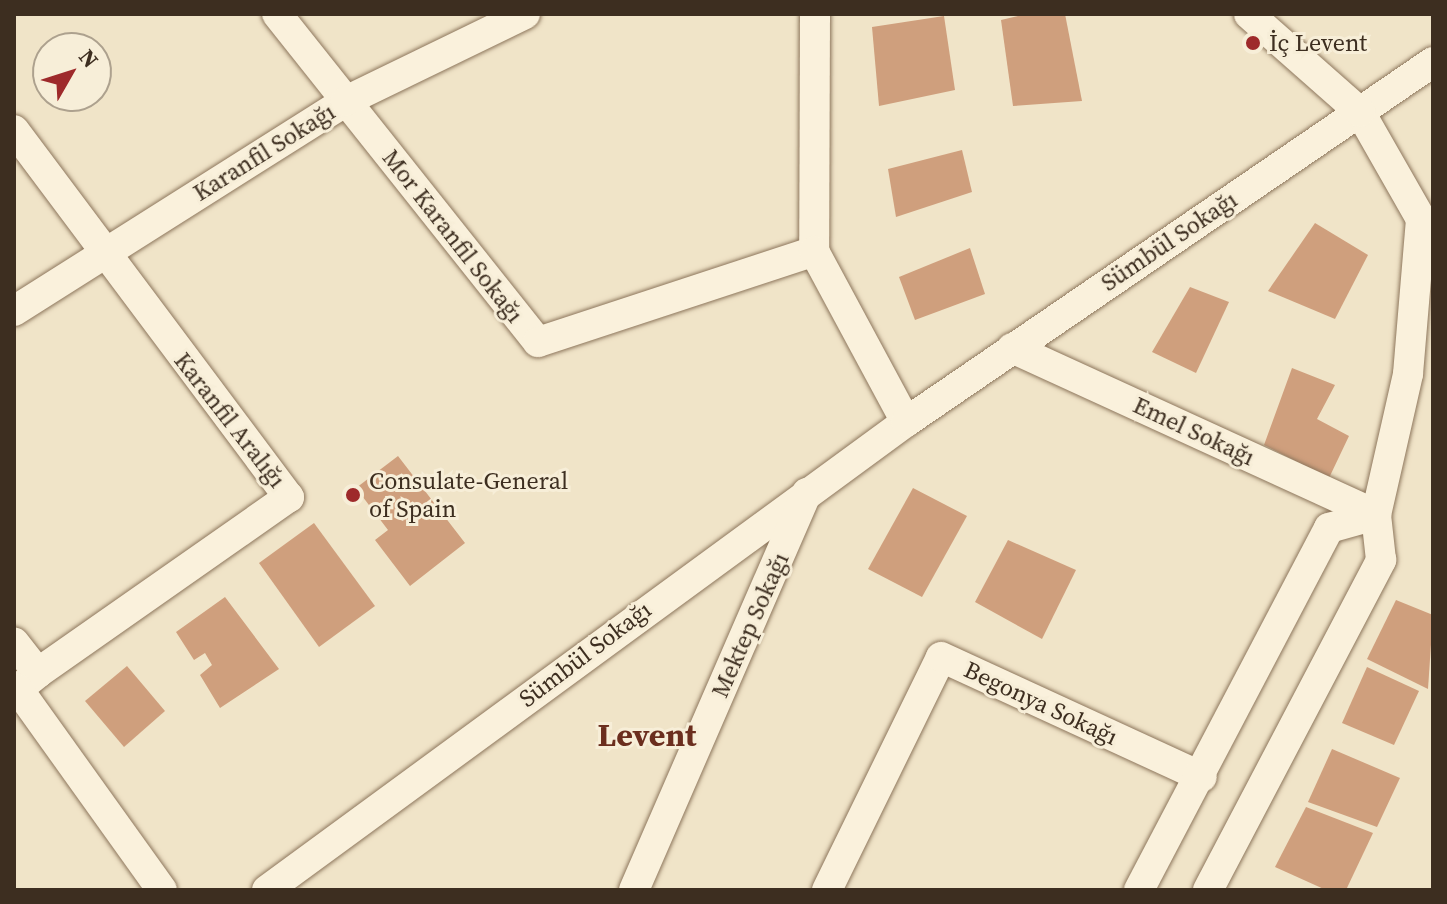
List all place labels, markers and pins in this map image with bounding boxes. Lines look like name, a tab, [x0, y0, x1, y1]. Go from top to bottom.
place label: İç Levent	[1269, 29, 1367, 57]
marker: İç Levent	[1244, 34, 1262, 52]
place label: Consulate-General of Spain	[369, 467, 568, 523]
marker: Consulate-General of Spain	[344, 486, 362, 504]

